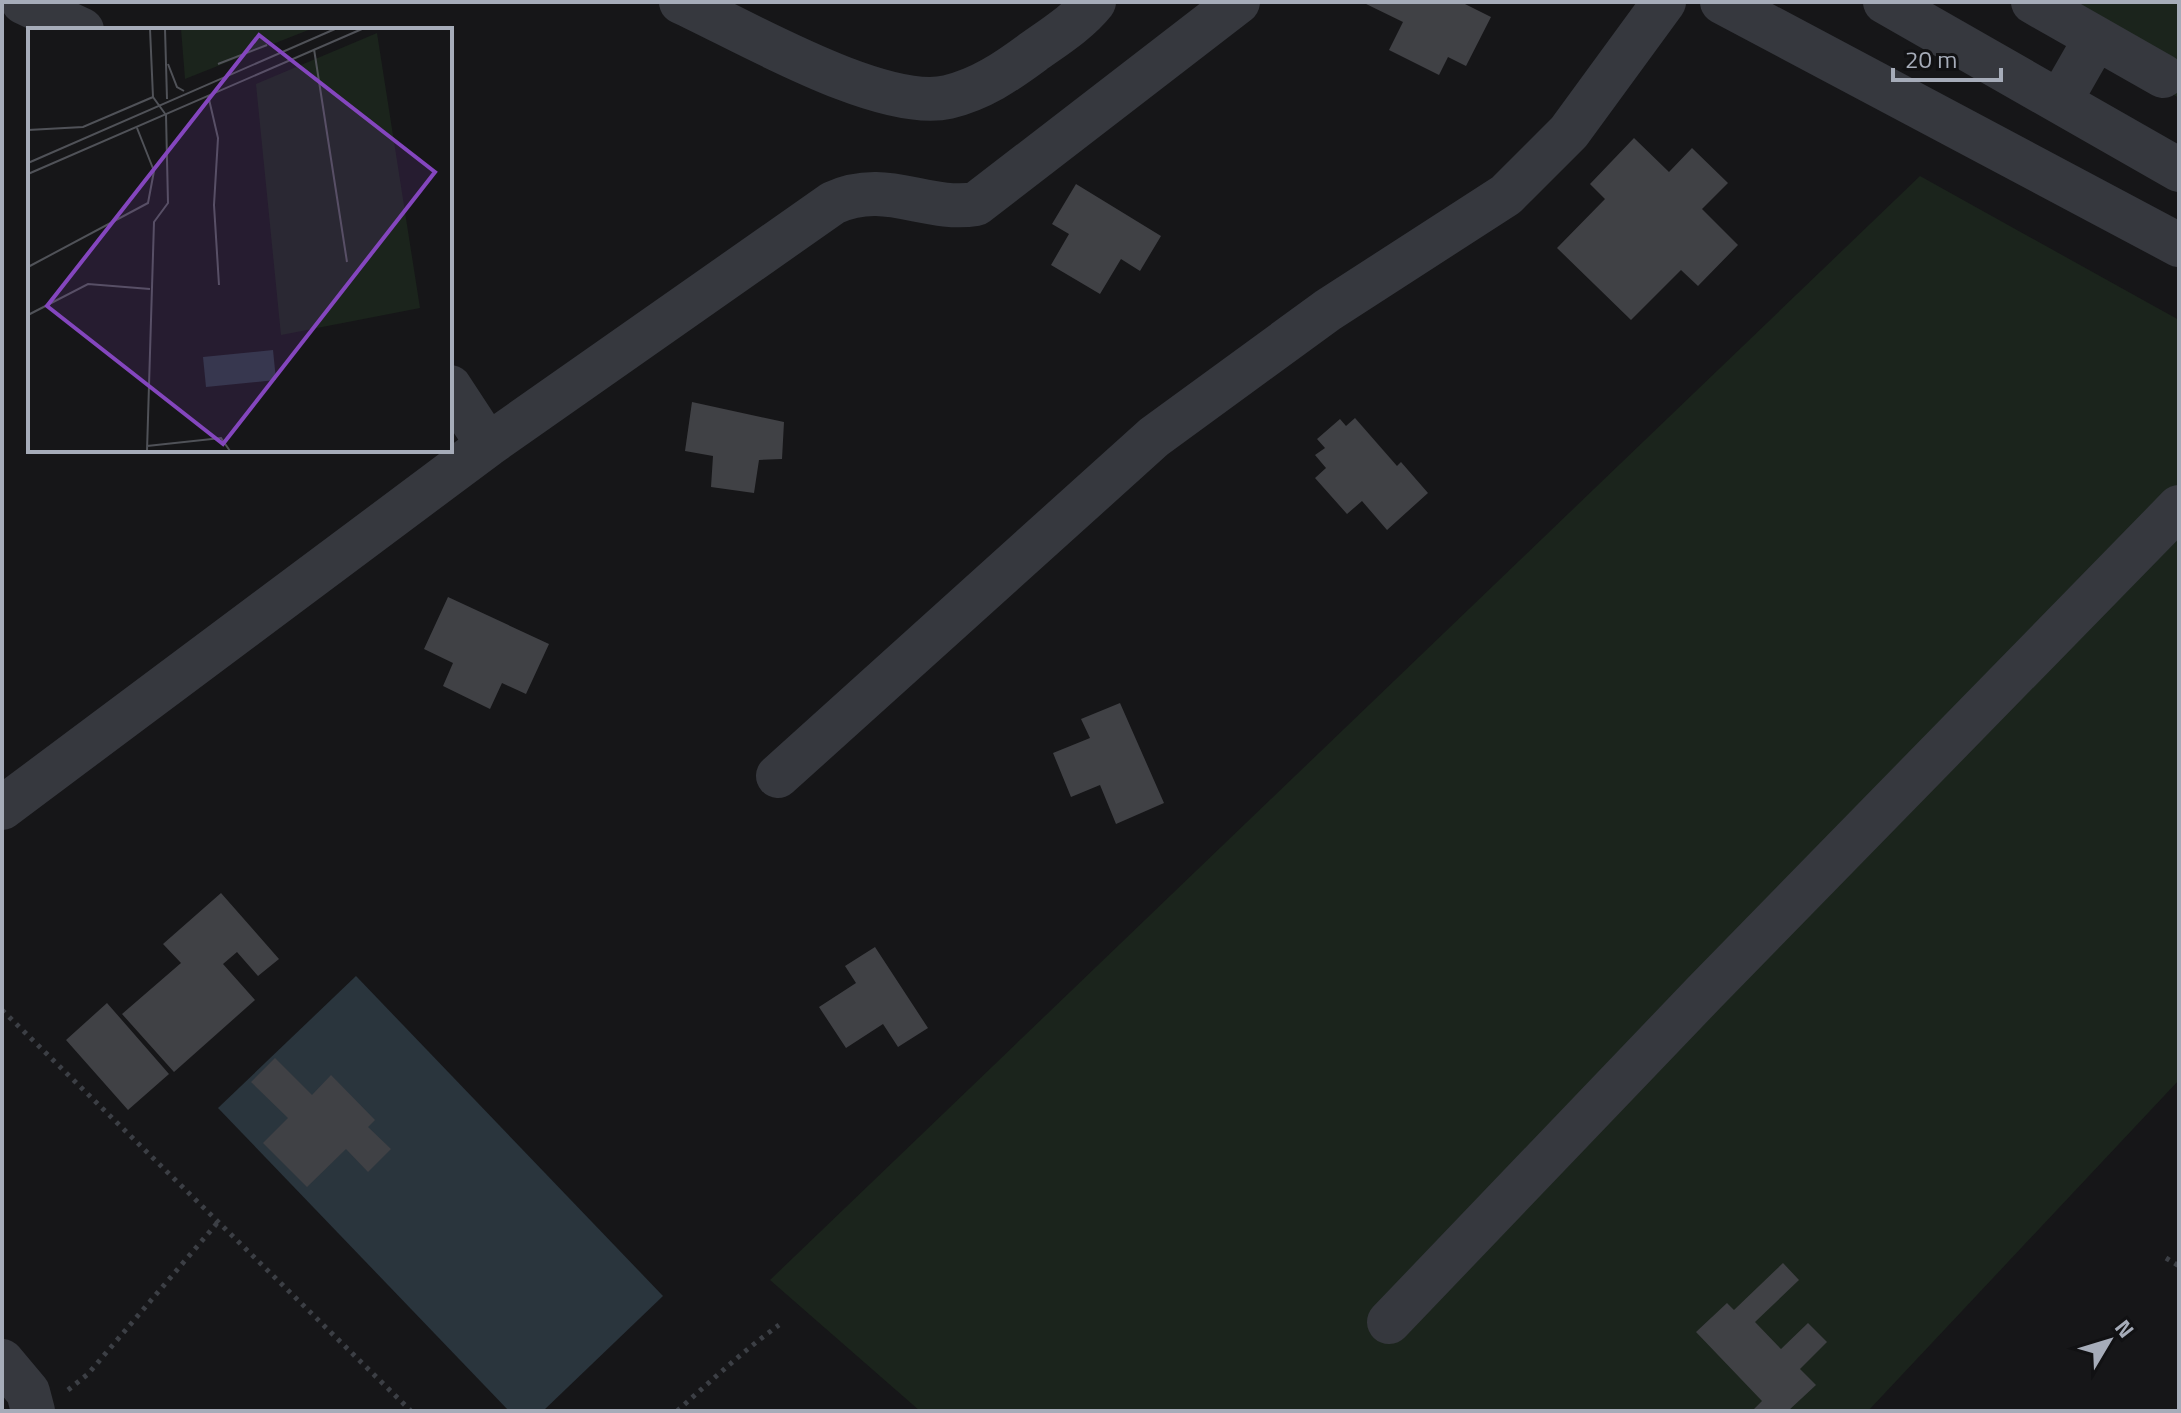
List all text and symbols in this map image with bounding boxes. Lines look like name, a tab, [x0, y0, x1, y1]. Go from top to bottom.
inset map	[28, 28, 452, 452]
scale bar	[1893, 32, 2001, 82]
text: 20 m	[1905, 41, 1957, 77]
north arrow	[2069, 1301, 2149, 1381]
text: N	[2107, 1312, 2143, 1345]

